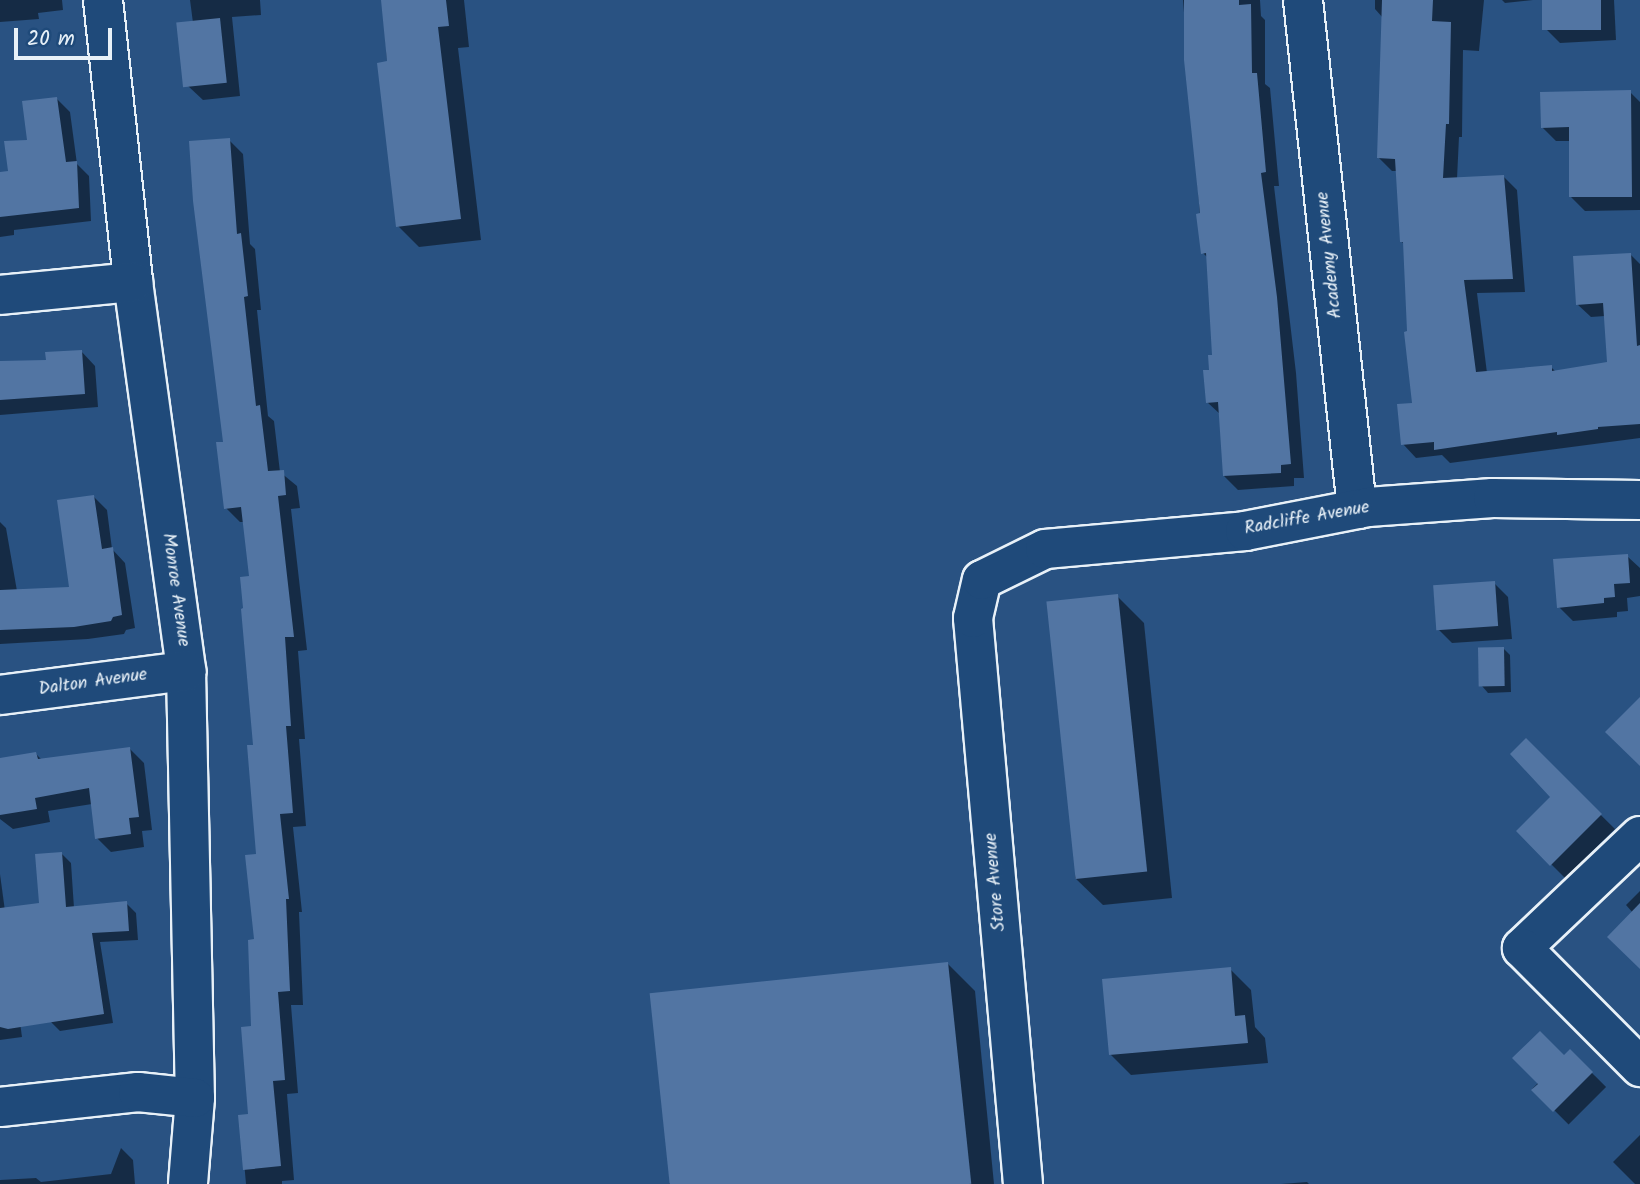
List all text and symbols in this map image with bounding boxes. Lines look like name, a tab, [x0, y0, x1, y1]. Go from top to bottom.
scale bar	[18, 14, 116, 58]
text: 20 m	[27, 23, 75, 56]
street label: Academy Avenue	[1313, 190, 1347, 320]
street label: Radcliffe Avenue	[1243, 497, 1371, 541]
street label: Monroe Avenue	[156, 532, 194, 648]
street label: Dalton Avenue	[37, 665, 149, 701]
street label: Store Avenue	[981, 832, 1011, 932]

